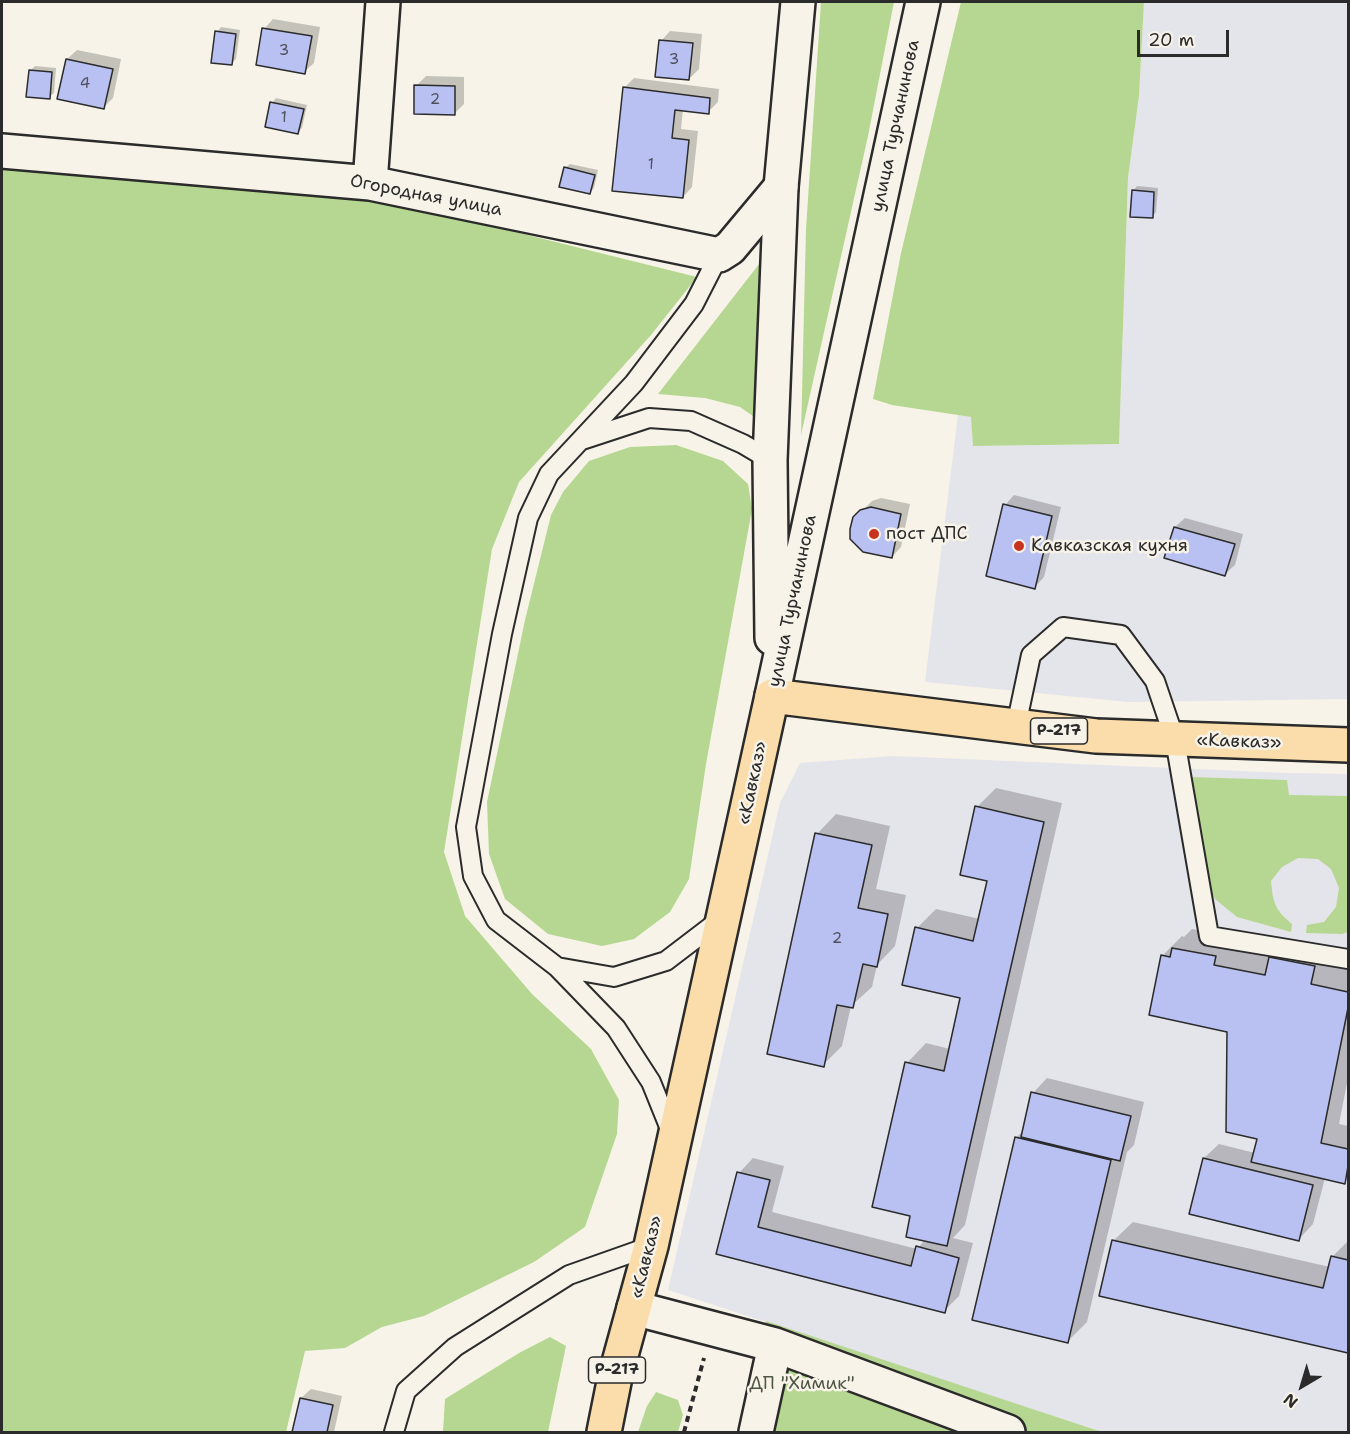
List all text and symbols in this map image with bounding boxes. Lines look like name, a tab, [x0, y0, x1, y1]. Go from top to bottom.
scale bar	[1140, 18, 1232, 56]
text: 20 m	[1148, 28, 1194, 52]
street label: улица Турчанинова	[867, 38, 925, 214]
house number: 3	[279, 42, 289, 60]
house number: 3	[669, 51, 679, 69]
house number: 4	[80, 75, 90, 93]
house number: 2	[430, 91, 440, 109]
house number: 1	[281, 109, 287, 127]
house number: 1	[648, 156, 654, 174]
street label: Огородная улица	[348, 171, 504, 221]
street label: улица Турчанинова	[764, 513, 822, 689]
place label: пост ДПС	[886, 523, 968, 545]
marker: пост ДПС	[867, 527, 881, 541]
place label: Кавказская кухня	[1031, 535, 1188, 557]
marker: Кавказская кухня	[1012, 539, 1026, 553]
road number: Р-217	[1030, 718, 1088, 744]
street label: «Кавказ»	[1196, 730, 1282, 754]
street label: «Кавказ»	[734, 739, 772, 827]
house number: 2	[832, 930, 842, 948]
street label: «Кавказ»	[626, 1213, 668, 1301]
north arrow	[1272, 1356, 1332, 1416]
road number: Р-217	[588, 1357, 646, 1383]
park label: ДП "Химик"	[749, 1373, 855, 1395]
text: N	[1279, 1388, 1302, 1413]

